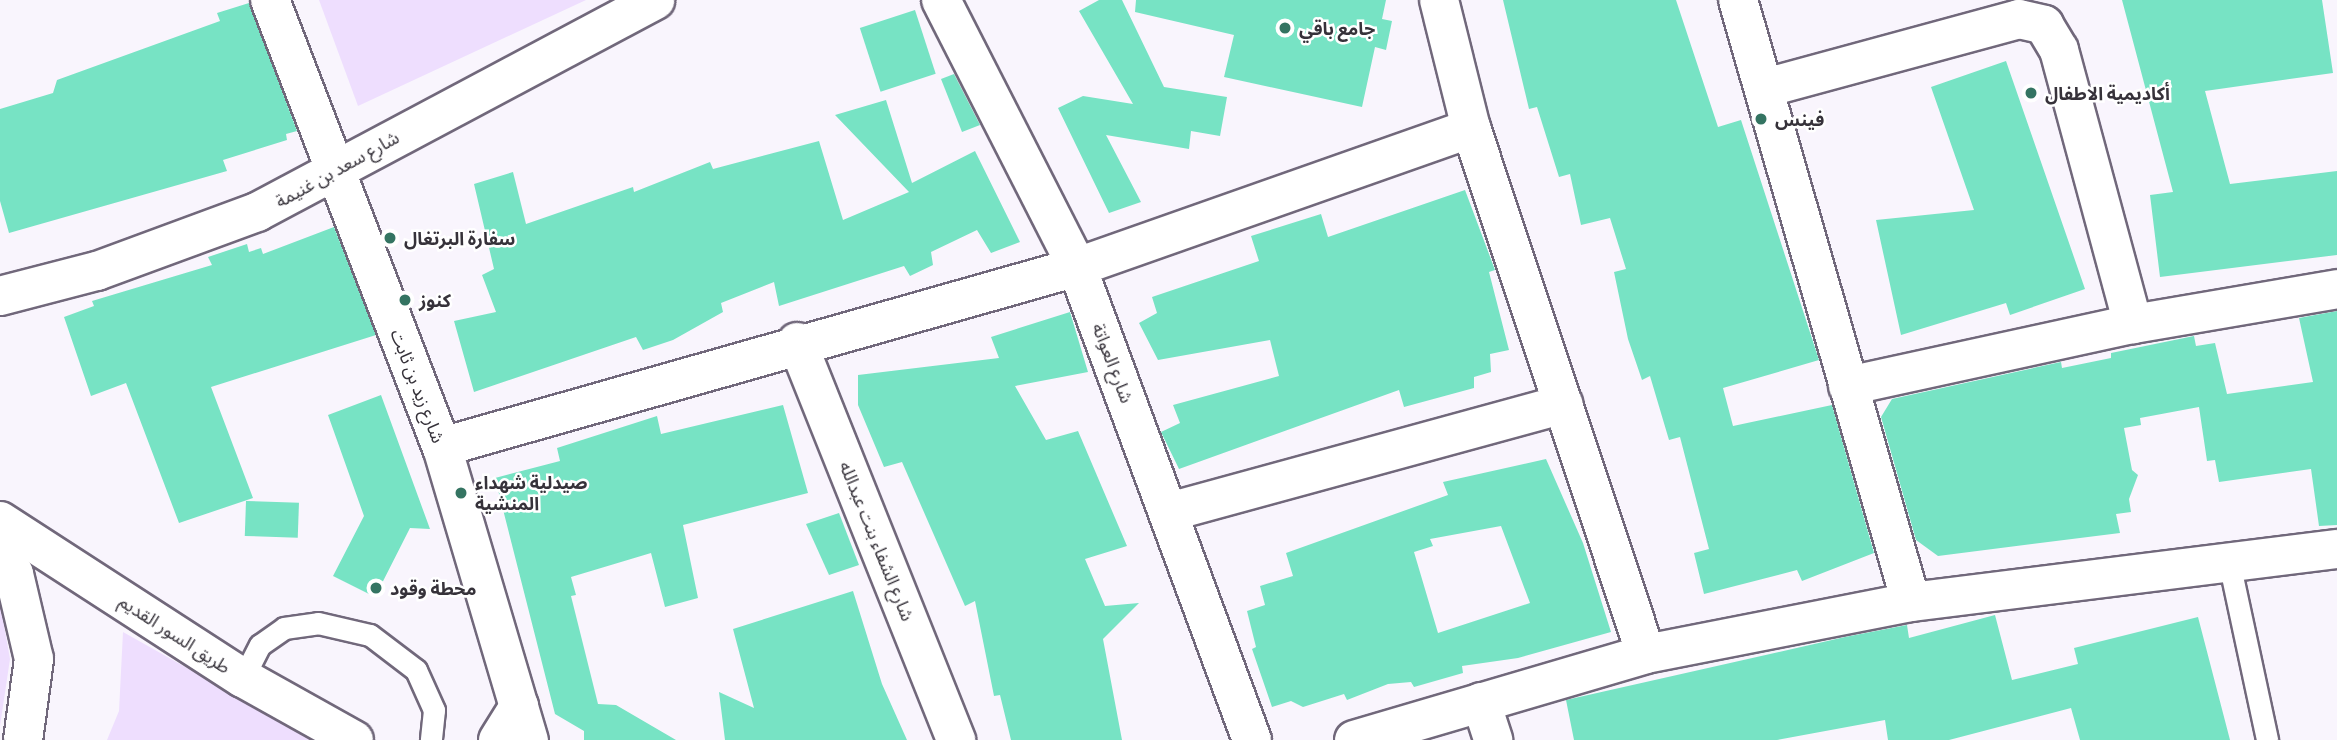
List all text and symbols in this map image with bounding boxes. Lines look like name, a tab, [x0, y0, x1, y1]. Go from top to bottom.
place label: جامع باقي	[1299, 17, 1375, 39]
marker: جامع باقي	[1277, 20, 1293, 36]
place label: أكاديمية الاطفال	[2045, 82, 2170, 104]
marker: أكاديمية الاطفال	[2023, 85, 2039, 101]
place label: فينس	[1775, 108, 1824, 130]
marker: فينس	[1753, 111, 1769, 127]
street label: شارع سعد بن غنيمة	[271, 126, 403, 212]
place label: سفارة البرتغال	[404, 227, 515, 249]
marker: سفارة البرتغال	[382, 230, 398, 246]
place label: كنوز	[419, 289, 451, 311]
marker: كنوز	[397, 292, 413, 308]
street label: شارع العواتة	[1088, 320, 1138, 406]
street label: شارع زيد بن ثابت	[386, 326, 450, 446]
street label: شارع الشفاء بنت عبدالله	[835, 458, 919, 624]
place label: صيدلية شهداء المنشية	[475, 472, 588, 514]
marker: صيدلية شهداء المنشية	[453, 485, 469, 501]
place label: محطة وقود	[390, 577, 476, 599]
marker: محطة وقود	[368, 580, 384, 596]
street label: طريق السور القديم	[115, 590, 235, 678]

